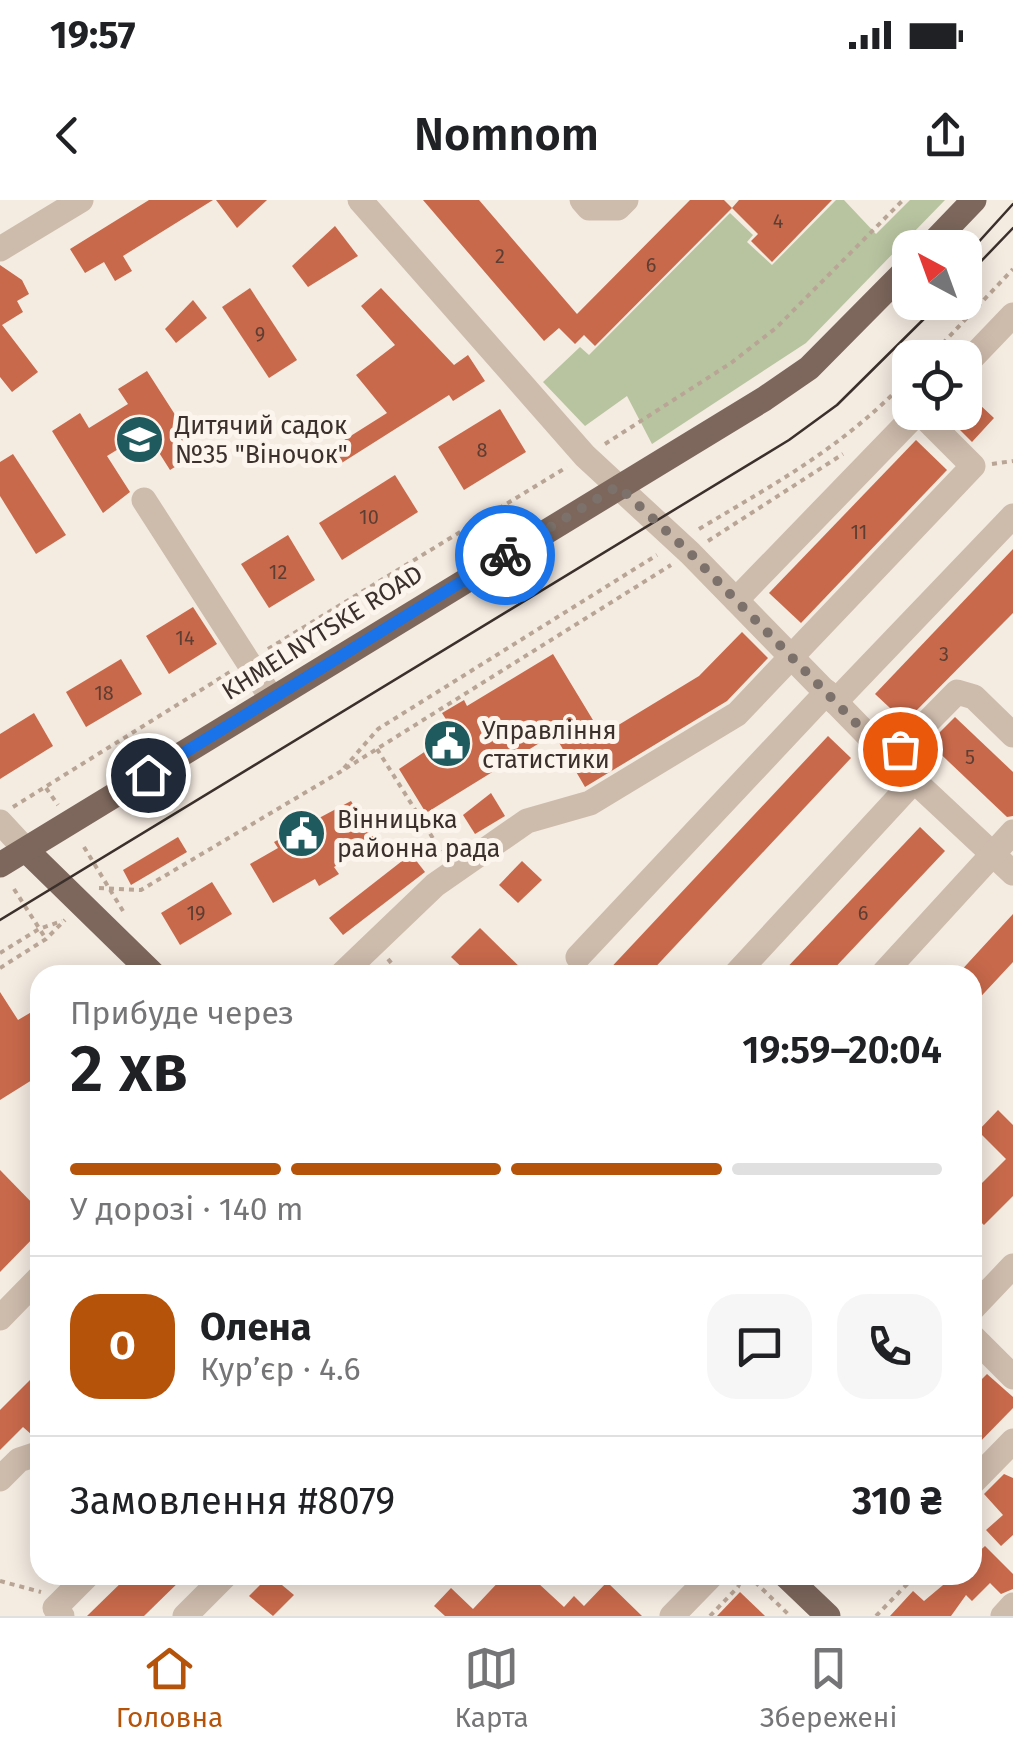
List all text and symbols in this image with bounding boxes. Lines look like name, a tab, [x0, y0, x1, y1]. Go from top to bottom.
text: 19:57	[50, 12, 135, 58]
icon: back	[40, 108, 95, 163]
text: Nomnom	[414, 108, 599, 162]
icon: share	[918, 108, 973, 163]
house number: 4	[773, 209, 784, 233]
north arrow	[892, 230, 982, 320]
map controls	[892, 230, 982, 430]
house number: 2	[495, 244, 505, 268]
house number: 6	[646, 253, 656, 277]
house number: 9	[255, 322, 265, 346]
button: locate	[892, 340, 982, 430]
place label: Дитячий садок №35 "Віночок"	[174, 411, 348, 470]
school or university icon: Дитячий садок №35 "Віночок"	[114, 413, 166, 465]
house number: 8	[476, 438, 488, 462]
house number: 10	[359, 505, 379, 529]
courier	[455, 505, 555, 605]
house number: 11	[850, 520, 868, 544]
icon: bike	[478, 528, 533, 583]
street label: KHMELNYTSKE ROAD	[217, 559, 428, 707]
house number: 12	[269, 560, 287, 584]
house number: 14	[175, 626, 195, 650]
house number: 3	[939, 642, 949, 666]
house number: 18	[94, 681, 114, 705]
pin	[858, 707, 943, 792]
place label: Управління статистики	[482, 716, 616, 775]
public building icon: Управління статистики	[421, 718, 473, 770]
icon: bag	[873, 722, 928, 777]
pin	[106, 733, 191, 818]
house number: 5	[965, 745, 975, 769]
icon: home	[121, 748, 176, 803]
place label: Вінницька районна рада	[337, 805, 500, 864]
public building icon: Вінницька районна рада	[276, 807, 328, 859]
house number: 19	[186, 901, 206, 925]
house number: 6	[858, 901, 868, 925]
text: Прибуде через	[70, 994, 294, 1032]
text: 19:59–20:04	[742, 1027, 942, 1073]
text: 2 хв	[70, 1030, 188, 1108]
text: У дорозі · 140 m	[70, 1190, 303, 1228]
button: chat	[707, 1294, 812, 1399]
button: phone	[837, 1294, 942, 1399]
text: Олена	[200, 1304, 312, 1350]
text: О	[109, 1323, 136, 1369]
text: Кур’єр · 4.6	[200, 1350, 360, 1388]
text: Замовлення #8079	[70, 1478, 395, 1524]
text: 310 ₴	[852, 1478, 942, 1524]
tab: Головна	[116, 1641, 223, 1734]
tab: Карта	[455, 1641, 529, 1734]
tab: Збережені	[760, 1641, 897, 1734]

